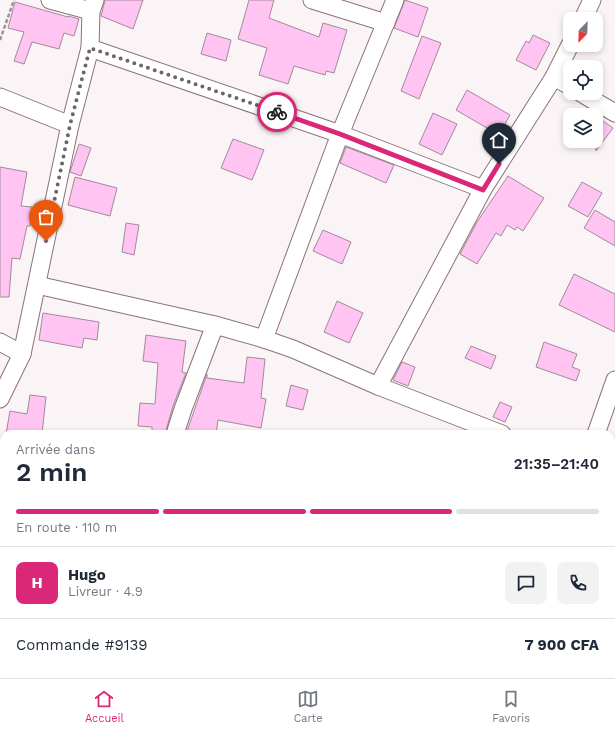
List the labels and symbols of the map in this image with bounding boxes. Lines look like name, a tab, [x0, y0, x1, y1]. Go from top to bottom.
north arrow	[563, 12, 603, 52]
courier	[257, 92, 297, 132]
pin	[482, 123, 516, 164]
pin	[29, 200, 63, 241]

